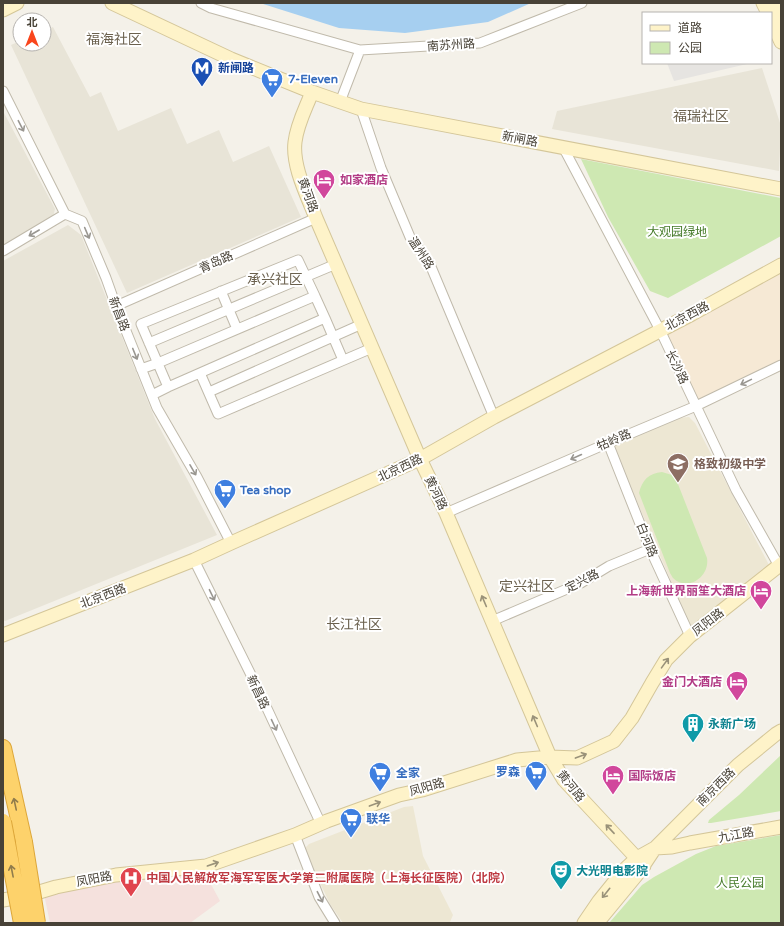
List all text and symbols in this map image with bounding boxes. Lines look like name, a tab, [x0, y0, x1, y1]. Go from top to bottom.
north arrow	[12, 12, 52, 52]
legend	[642, 12, 772, 64]
text: 北	[27, 16, 38, 29]
text: 道路	[678, 21, 702, 35]
district label: 福海社区	[86, 31, 142, 48]
street label: 南苏州路	[427, 36, 475, 54]
text: 公园	[678, 41, 702, 55]
metro station icon: 新闸路	[189, 55, 215, 88]
place label: 新闸路	[218, 61, 254, 75]
supermarket icon: 7-Eleven	[259, 66, 285, 99]
place label: 7-Eleven	[288, 72, 338, 86]
district label: 福瑞社区	[673, 108, 729, 125]
one-way arrow	[17, 120, 25, 132]
street label: 新闸路	[501, 129, 539, 149]
hotel icon: 如家酒店	[311, 167, 337, 200]
place label: 如家酒店	[340, 173, 388, 187]
street label: 黄河路	[295, 176, 321, 214]
park label: 大观园绿地	[647, 225, 707, 239]
one-way arrow	[84, 227, 91, 239]
one-way arrow	[28, 229, 40, 237]
street label: 温州路	[405, 234, 437, 272]
street label: 青岛路	[197, 248, 235, 276]
district label: 承兴社区	[247, 271, 303, 288]
street label: 新昌路	[106, 295, 132, 333]
street label: 北京西路	[663, 299, 711, 333]
one-way arrow	[132, 347, 140, 359]
street label: 长沙路	[663, 348, 691, 386]
one-way arrow	[740, 379, 752, 386]
street label: 牯岭路	[595, 427, 633, 453]
school or university icon: 格致初级中学	[665, 451, 691, 484]
street label: 北京西路	[375, 452, 425, 484]
one-way arrow	[570, 454, 582, 461]
place label: 格致初级中学	[694, 457, 766, 471]
one-way arrow	[189, 464, 197, 475]
street label: 黄河路	[422, 474, 450, 512]
supermarket icon: Tea shop	[212, 477, 238, 510]
place label: Tea shop	[239, 483, 292, 498]
street label: 白河路	[634, 521, 660, 559]
street label: 定兴路	[563, 567, 601, 595]
district label: 定兴社区	[499, 578, 555, 595]
hotel icon: 上海新世界丽笙大酒店	[748, 578, 774, 611]
street label: 北京西路	[78, 581, 128, 611]
place label: 上海新世界丽笙大酒店	[626, 584, 746, 598]
one-way arrow	[208, 589, 216, 601]
one-way arrow	[479, 596, 487, 608]
street label: 凤阳路	[690, 605, 726, 639]
district label: 长江社区	[326, 616, 382, 633]
one-way arrow	[661, 657, 669, 668]
hotel icon: 金门大酒店	[724, 669, 750, 702]
street label: 新昌路	[244, 673, 272, 711]
place label: 金门大酒店	[662, 675, 722, 689]
building icon: 永新广场	[680, 711, 706, 744]
one-way arrow	[530, 715, 538, 727]
place label: 永新广场	[708, 717, 756, 731]
one-way arrow	[271, 718, 278, 730]
one-way arrow	[575, 751, 587, 759]
supermarket icon: 罗森	[523, 759, 549, 792]
supermarket icon: 全家	[367, 760, 393, 793]
hotel icon: 国际饭店	[600, 763, 626, 796]
place label: 罗森	[496, 765, 520, 779]
street label: 南京西路	[694, 765, 738, 809]
place label: 全家	[396, 766, 420, 780]
street label: 黄河路	[554, 768, 588, 804]
place label: 国际饭店	[628, 769, 676, 783]
street label: 凤阳路	[408, 775, 446, 799]
one-way arrow	[11, 798, 19, 811]
one-way arrow	[368, 799, 380, 807]
supermarket icon: 联华	[338, 806, 364, 839]
place label: 联华	[366, 812, 390, 826]
one-way arrow	[605, 824, 615, 834]
street label: 九江路	[717, 825, 755, 845]
theatre icon: 大光明电影院	[548, 858, 574, 891]
one-way arrow	[207, 859, 219, 867]
place label: 大光明电影院	[576, 864, 648, 878]
one-way arrow	[8, 865, 16, 878]
hospital icon: 中国人民解放军海军军医大学第二附属医院（上海长征医院）（北院）	[118, 865, 144, 898]
street label: 凤阳路	[75, 869, 113, 889]
place label: 中国人民解放军海军军医大学第二附属医院（上海长征医院）（北院）	[146, 871, 512, 885]
park label: 人民公园	[716, 876, 764, 890]
one-way arrow	[602, 887, 611, 898]
one-way arrow	[317, 891, 324, 903]

